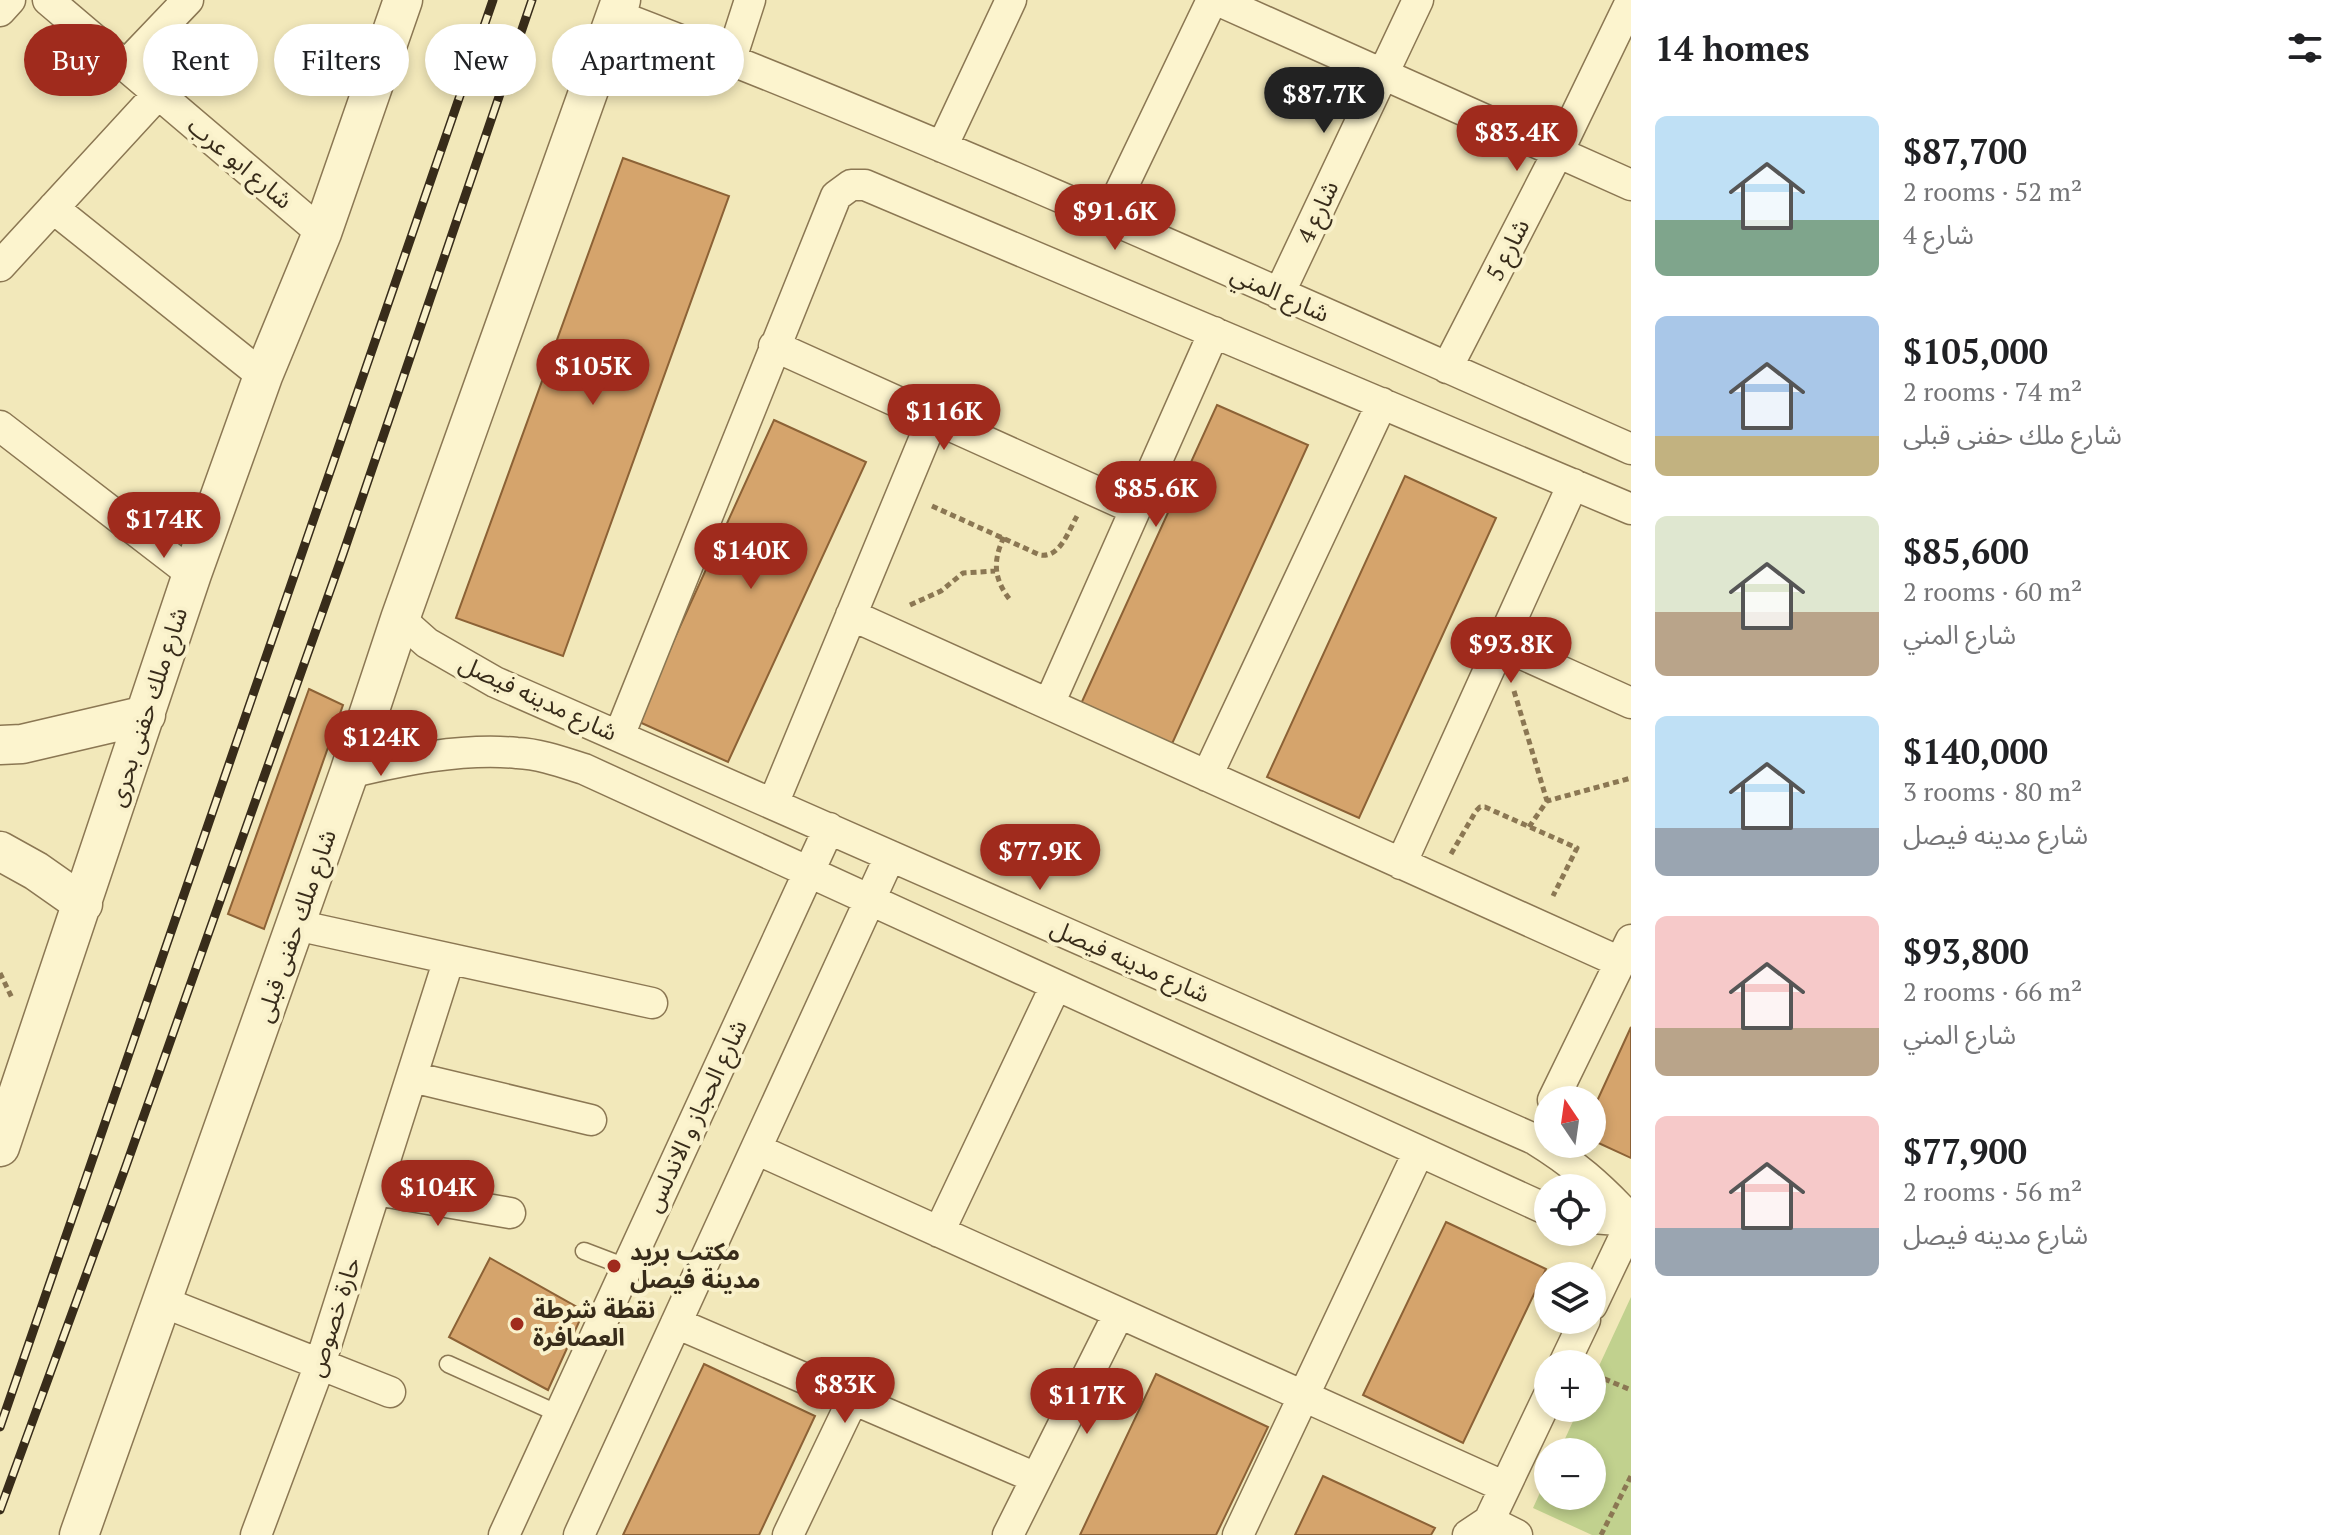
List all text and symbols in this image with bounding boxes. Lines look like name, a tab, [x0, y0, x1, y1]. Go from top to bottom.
chip: Buy	[24, 24, 127, 96]
chip: Rent	[143, 24, 258, 96]
chip: Filters	[274, 24, 409, 96]
chip: New	[425, 24, 536, 96]
chip: Apartment	[552, 24, 744, 96]
text: 14 homes	[1655, 26, 1810, 71]
icon: filters	[2283, 26, 2327, 70]
pin: $87.7K	[1259, 67, 1389, 135]
text: $87.7K	[1282, 76, 1366, 110]
pin: $83.4K	[1452, 105, 1582, 173]
street label: شارع ابو عرب	[180, 109, 300, 217]
text: $83.4K	[1475, 114, 1559, 148]
text: $87,700	[1903, 129, 2027, 174]
icon: home	[1719, 148, 1815, 244]
text: 2 rooms · 52 m²	[1903, 174, 2082, 208]
street label: شارع 4	[1289, 175, 1347, 249]
pin: $91.6K	[1050, 184, 1180, 252]
text: $91.6K	[1073, 193, 1157, 227]
street label: شارع 5	[1478, 213, 1538, 287]
text: شارع 4	[1903, 217, 1974, 251]
street label: شارع المني	[1225, 257, 1335, 332]
text: $105,000	[1903, 329, 2048, 374]
pin: $105K	[537, 339, 649, 407]
text: $105K	[554, 348, 632, 382]
icon: home	[1719, 348, 1815, 444]
text: 2 rooms · 74 m²	[1903, 374, 2082, 408]
pin: $116K	[888, 384, 1000, 452]
text: $116K	[905, 393, 983, 427]
text: شارع ملك حفنى قبلى	[1903, 417, 2122, 451]
pin: $85.6K	[1091, 461, 1221, 529]
text: $85.6K	[1114, 470, 1198, 504]
pin: $174K	[108, 492, 220, 560]
text: $174K	[125, 501, 203, 535]
pin: $140K	[695, 523, 807, 591]
text: $85,600	[1903, 529, 2029, 574]
text: $140K	[712, 532, 790, 566]
icon: home	[1719, 548, 1815, 644]
text: 2 rooms · 60 m²	[1903, 574, 2082, 608]
street label: شارع ملك حفنى بحرى	[100, 603, 196, 811]
pin: $93.8K	[1446, 617, 1576, 685]
text: شارع المني	[1903, 617, 2016, 651]
text: $93.8K	[1469, 626, 1553, 660]
street label: شارع مدينه فيصل	[453, 646, 623, 750]
pin: $124K	[325, 710, 437, 778]
text: $124K	[342, 719, 420, 753]
text: $140,000	[1903, 729, 2048, 774]
icon: home	[1719, 748, 1815, 844]
text: 3 rooms · 80 m²	[1903, 774, 2082, 808]
text: شارع مدينه فيصل	[1903, 817, 2088, 851]
pin: $77.9K	[975, 824, 1105, 892]
street label: شارع ملك حفنى قبلى	[247, 825, 345, 1027]
text: $77.9K	[998, 833, 1082, 867]
street label: شارع مدينه فيصل	[1045, 911, 1215, 1011]
text: $93,800	[1903, 929, 2029, 974]
icon: home	[1719, 948, 1815, 1044]
text: 2 rooms · 66 m²	[1903, 974, 2082, 1008]
street label: شارع الحجاز و الاندلس	[636, 1014, 756, 1218]
text: شارع المني	[1903, 1017, 2016, 1051]
north arrow	[1534, 1086, 1606, 1158]
map controls	[1534, 1086, 1606, 1510]
text: $77,900	[1903, 1129, 2027, 1174]
icon: home	[1719, 1148, 1815, 1244]
pin: $104K	[382, 1160, 494, 1228]
text: $104K	[399, 1169, 477, 1203]
button: locate	[1534, 1174, 1606, 1246]
text: 2 rooms · 56 m²	[1903, 1174, 2082, 1208]
text: شارع مدينه فيصل	[1903, 1217, 2088, 1251]
place label: مكتب بريد مدينة فيصل	[630, 1235, 760, 1295]
street label: حارة خصوص	[299, 1253, 367, 1381]
marker: مكتب بريد مدينة فيصل	[605, 1257, 623, 1275]
button: layers	[1534, 1262, 1606, 1334]
place label: نقطة شرطة العصافرة	[533, 1293, 655, 1353]
marker: نقطة شرطة العصافرة	[508, 1315, 526, 1333]
button: +	[1534, 1350, 1606, 1422]
pin: $83K	[798, 1357, 892, 1425]
text: $83K	[814, 1366, 876, 1400]
pin: $117K	[1031, 1368, 1143, 1436]
text: $117K	[1048, 1377, 1126, 1411]
button: −	[1534, 1438, 1606, 1510]

